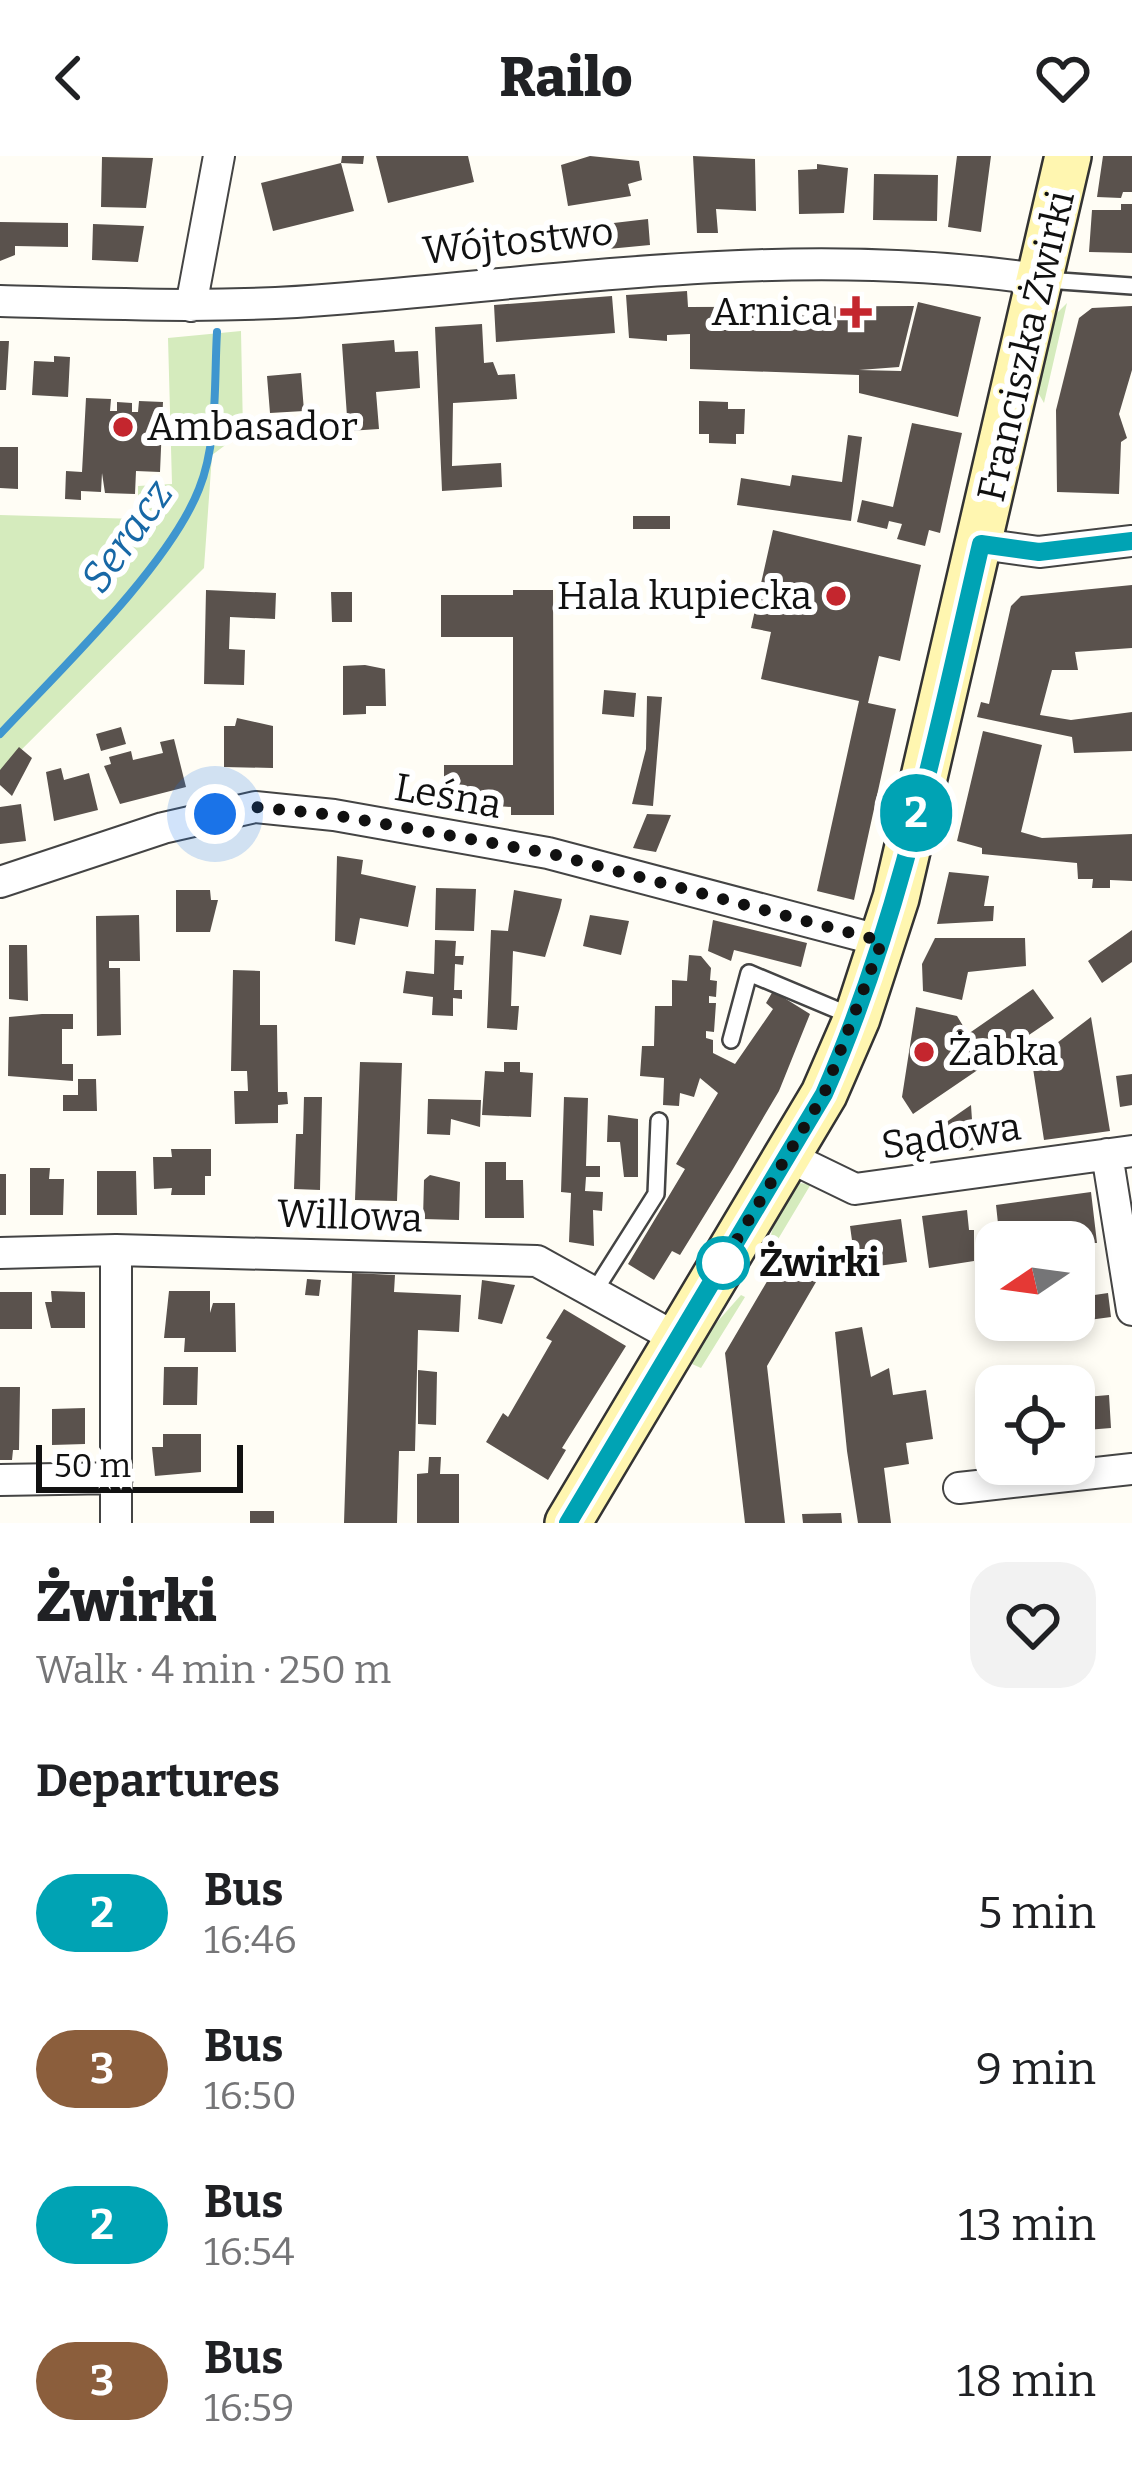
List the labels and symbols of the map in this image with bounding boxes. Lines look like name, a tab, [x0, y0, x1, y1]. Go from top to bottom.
street label: Franciszka Żwirki	[968, 186, 1084, 506]
street label: Wójtostwo	[421, 208, 615, 274]
place label: Arnica	[711, 289, 832, 335]
marker: Arnica	[843, 299, 869, 325]
place label: Ambasador	[147, 404, 358, 450]
marker: Ambasador	[110, 414, 136, 440]
water label: Seracz	[70, 470, 184, 602]
place label: Hala kupiecka	[557, 573, 812, 619]
marker: Hala kupiecka	[823, 583, 849, 609]
street label: Leśna	[391, 764, 505, 828]
line badge: 2	[877, 774, 955, 852]
your location	[185, 784, 245, 844]
place label: Żabka	[948, 1029, 1058, 1075]
marker: Żabka	[911, 1039, 937, 1065]
street label: Sądowa	[878, 1103, 1024, 1169]
street label: Willowa	[276, 1190, 424, 1242]
north arrow	[975, 1221, 1095, 1341]
marker: Żwirki	[698, 1238, 748, 1288]
place label: Żwirki	[759, 1240, 880, 1286]
scale bar	[36, 1439, 243, 1492]

